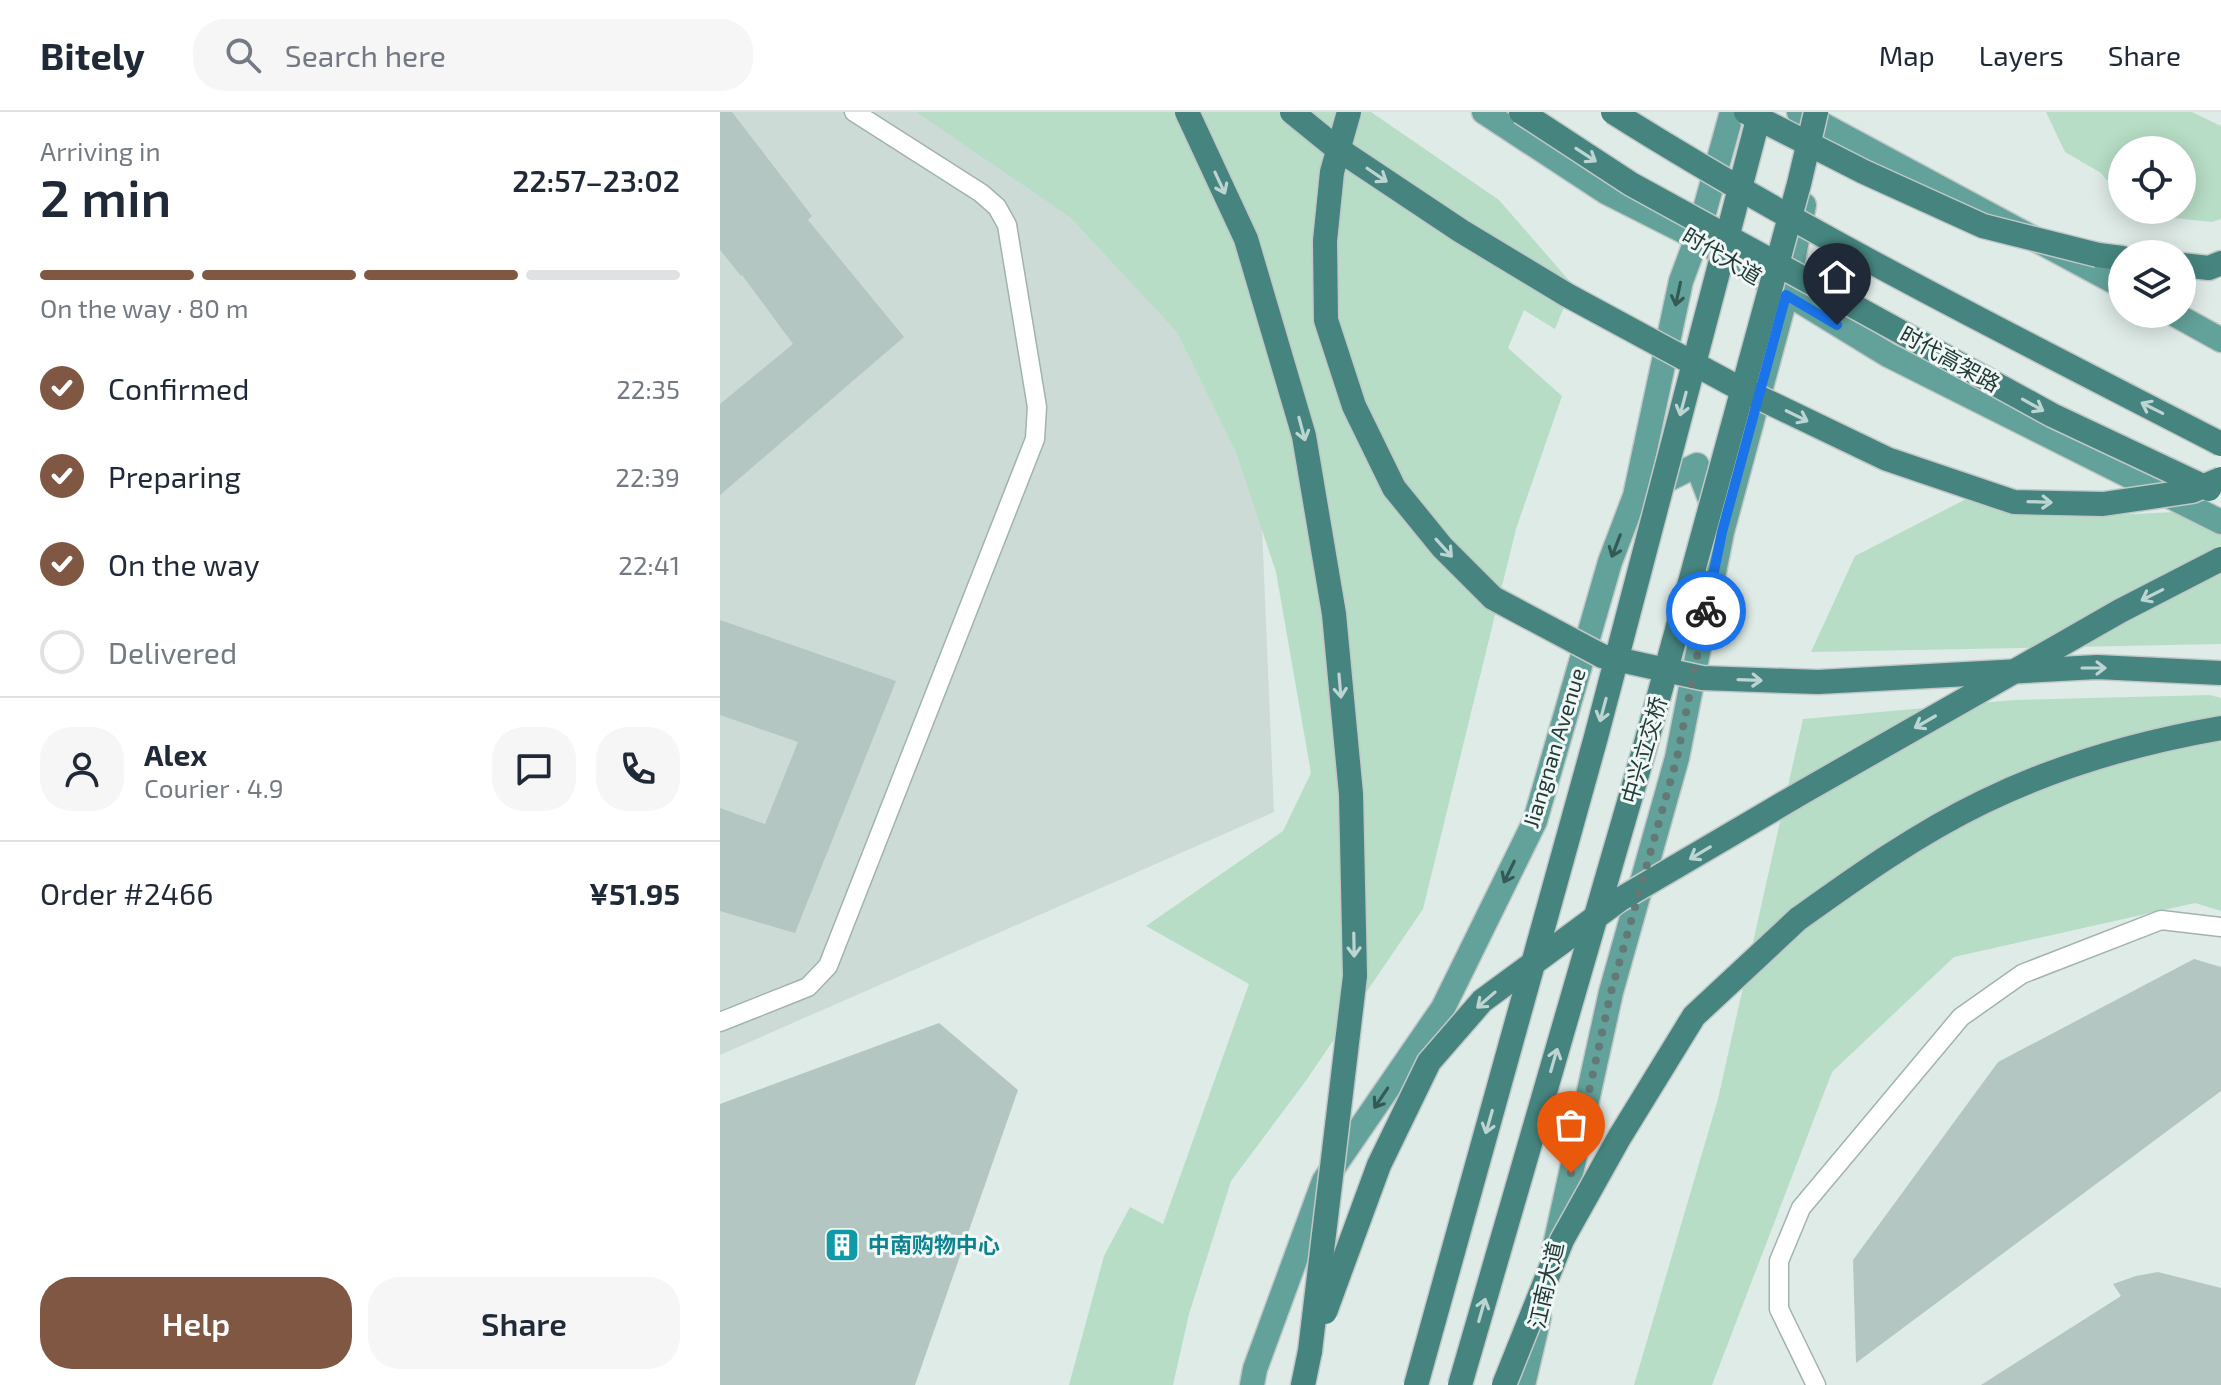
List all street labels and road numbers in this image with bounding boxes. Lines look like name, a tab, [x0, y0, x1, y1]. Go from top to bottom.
street label: 时代大道	[1678, 221, 1767, 289]
street label: 时代高架路	[1896, 320, 2005, 396]
street label: Jiangnan Avenue	[1516, 665, 1590, 831]
street label: 中兴立交桥	[1615, 693, 1671, 806]
street label: 江南大道	[1522, 1239, 1568, 1331]

